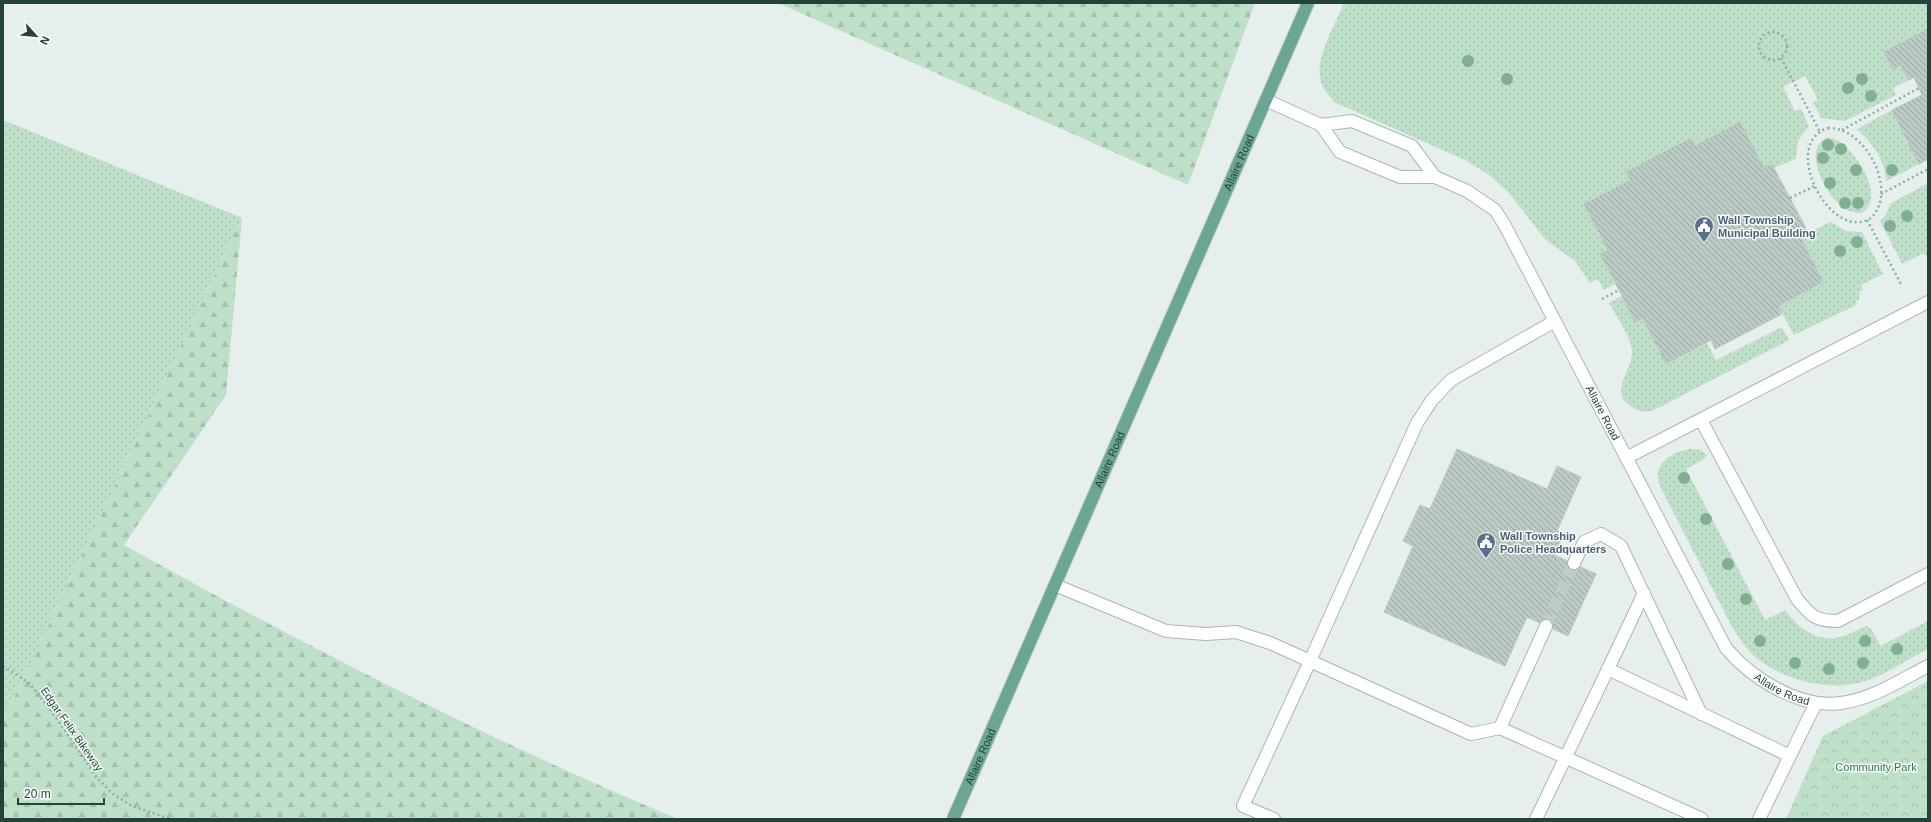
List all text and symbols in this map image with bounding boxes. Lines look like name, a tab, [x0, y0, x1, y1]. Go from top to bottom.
north arrow	[16, 16, 56, 56]
text: N	[38, 34, 52, 47]
street label: Allaire Road	[1221, 133, 1256, 192]
place label: Wall Township Municipal Building	[1718, 214, 1816, 239]
public building icon: Wall Township Municipal Building	[1693, 215, 1715, 243]
street label: Allaire Road	[1584, 383, 1622, 442]
street label: Allaire Road	[1092, 430, 1127, 489]
place label: Wall Township Police Headquarters	[1500, 530, 1606, 555]
public building icon: Wall Township Police Headquarters	[1475, 531, 1497, 559]
street label: Allaire Road	[1752, 671, 1811, 707]
street label: Edgar Felix Bikeway	[39, 685, 106, 774]
street label: Allaire Road	[963, 727, 998, 787]
park label: Community Park	[1835, 761, 1917, 773]
scale bar	[18, 780, 104, 806]
text: 20 m	[24, 787, 51, 801]

